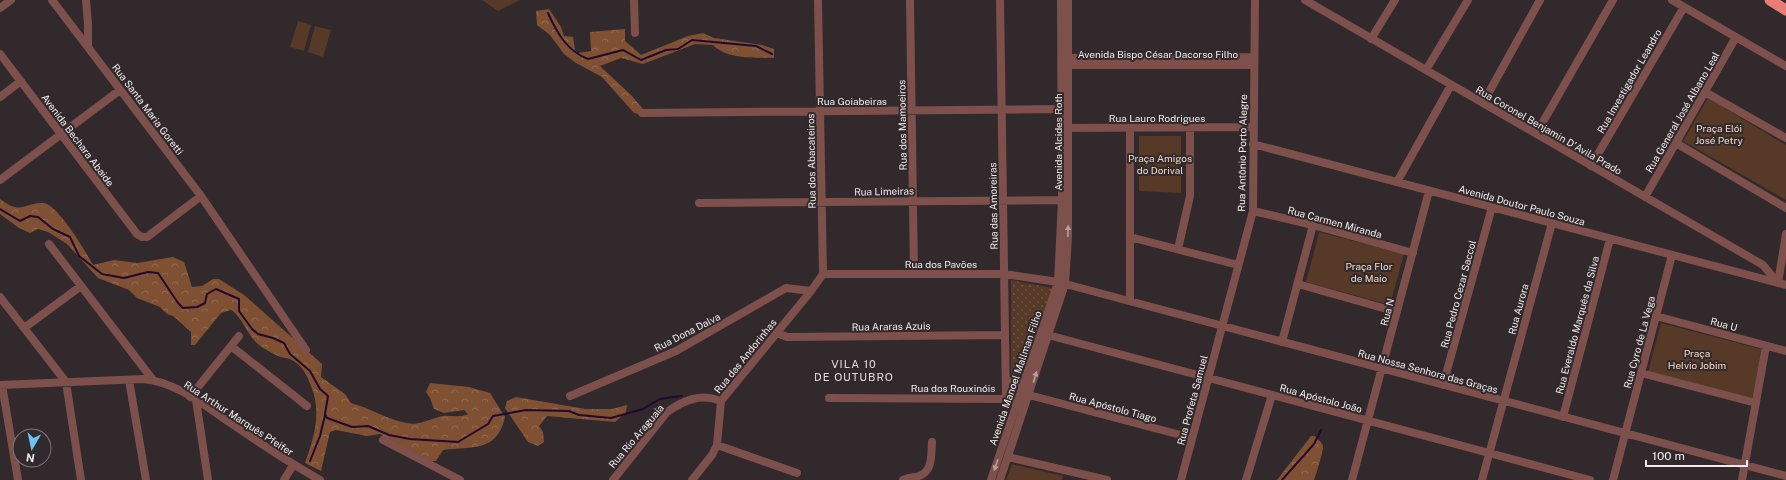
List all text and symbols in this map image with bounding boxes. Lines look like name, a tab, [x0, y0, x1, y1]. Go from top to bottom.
street label: Rua Investigador Leandro	[1594, 26, 1664, 135]
street label: Avenida Bispo César Dacorso Filho	[1078, 48, 1238, 60]
street label: Rua General José Albano Leal	[1642, 50, 1722, 174]
street label: Rua Santa Maria Goretti	[110, 61, 186, 157]
street label: Rua dos Mamoeiros	[895, 80, 909, 170]
street label: Rua Coronel Benjamin D'Avila Prado	[1474, 83, 1625, 177]
street label: Avenida Bechara Abaide	[39, 91, 117, 189]
street label: Avenida Alcides Roth	[1052, 93, 1064, 191]
street label: Rua Antônio Porto Alegre	[1235, 94, 1249, 212]
street label: Rua Goiabeiras	[817, 95, 887, 107]
street label: Rua Lauro Rodrigues	[1109, 112, 1205, 124]
street label: Rua dos Abacateiros	[804, 113, 818, 209]
park label: Praça Elói José Petry	[1695, 122, 1743, 146]
park label: Praça Amigos do Dorival	[1128, 152, 1192, 176]
street label: Rua das Amoreiras	[986, 162, 1000, 250]
street label: Avenida Doutor Paulo Souza	[1457, 182, 1587, 228]
street label: Rua Limeiras	[854, 184, 914, 198]
street label: Rua Carmen Miranda	[1287, 204, 1383, 240]
one-way arrow	[1065, 224, 1071, 237]
street label: Rua Pedro Cezar Saccol	[1438, 239, 1478, 349]
street label: Rua Everaldo Marquês da Silva	[1553, 255, 1601, 395]
street label: Rua dos Pavões	[905, 258, 977, 270]
park label: Praça Flor de Maio	[1345, 260, 1393, 284]
street label: Rua Aurora	[1505, 282, 1531, 336]
street label: Rua Cyro de La Vega	[1621, 294, 1657, 390]
street label: Rua N	[1378, 297, 1396, 327]
street label: Avenida Manoel Mallman Filho	[986, 309, 1044, 447]
street label: Rua Dona Dalva	[652, 310, 722, 354]
street label: Rua U	[1709, 315, 1739, 333]
street label: Rua das Andorinhas	[711, 316, 779, 396]
street label: Rua Araras Azuis	[851, 319, 931, 333]
street label: Rua Nossa Senhora das Graças	[1357, 347, 1499, 395]
park label: Praça Helvio Jobim	[1668, 347, 1726, 371]
street label: Rua Profeta Samuel	[1174, 354, 1210, 446]
district label: VILA 10 DE OUTUBRO	[814, 358, 894, 383]
one-way arrow	[1032, 370, 1038, 382]
street label: Rua Arthur Marquês Pfeifer	[182, 378, 296, 458]
street label: Rua Apóstolo João	[1278, 381, 1364, 415]
street label: Rua dos Rouxinóis	[911, 382, 995, 394]
street label: Rua Apóstolo Tiago	[1068, 390, 1158, 425]
street label: Rua Rio Araguaia	[606, 402, 666, 470]
north arrow	[12, 428, 52, 468]
scale bar	[1646, 442, 1747, 468]
text: 100 m	[1652, 449, 1685, 463]
text: N	[25, 451, 36, 464]
one-way arrow	[993, 459, 999, 471]

